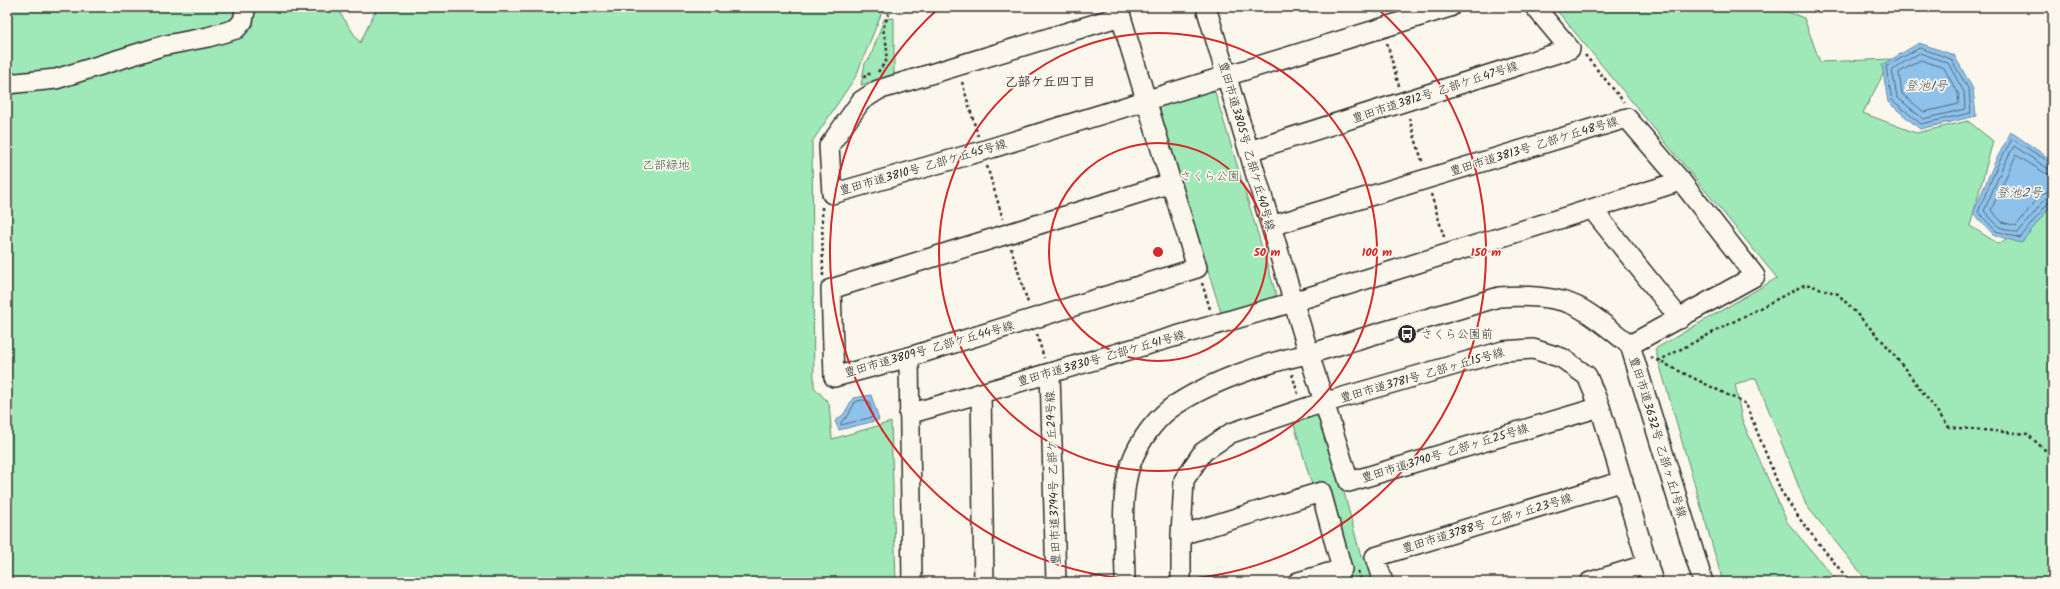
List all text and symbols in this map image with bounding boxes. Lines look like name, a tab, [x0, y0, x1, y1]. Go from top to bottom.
street label: 豊田市道3812号 乙部ケ丘47号線	[1350, 57, 1521, 128]
street label: 豊田市道3805号 乙部ケ丘40号線	[1213, 59, 1280, 233]
district label: 乙部ケ丘四丁目	[1004, 72, 1096, 93]
water label: 登池1号	[1904, 76, 1949, 97]
street label: 豊田市道3813号 乙部ケ丘48号線	[1448, 112, 1621, 181]
street label: 豊田市道3810号 乙部ケ丘45号線	[837, 134, 1009, 201]
park label: 乙部緑地	[642, 156, 690, 175]
park label: さくら公園	[1180, 167, 1240, 186]
water label: 登池2号	[1996, 183, 2043, 204]
text: 50 m	[1253, 243, 1281, 262]
text: 100 m	[1362, 243, 1392, 262]
text: 150 m	[1471, 243, 1501, 262]
centre of rings	[1151, 245, 1165, 259]
street label: 豊田市道3809号 乙部ケ丘44号線	[842, 316, 1016, 383]
bus stop icon: さくら公園前	[1396, 323, 1418, 345]
street label: 豊田市道3830号 乙部ケ丘41号線	[1015, 325, 1187, 392]
place label: さくら公園前	[1421, 325, 1493, 344]
street label: 豊田市道3781号 乙部ヶ丘15号線	[1338, 343, 1507, 408]
street label: 豊田市道3632号 乙部ヶ丘1号線	[1624, 354, 1691, 520]
street label: 豊田市道3794号 乙部ケ丘29号線	[1041, 390, 1066, 566]
street label: 豊田市道3790号 乙部ヶ丘25号線	[1359, 419, 1531, 488]
street label: 豊田市道3788号 乙部ヶ丘23号線	[1400, 488, 1575, 559]

